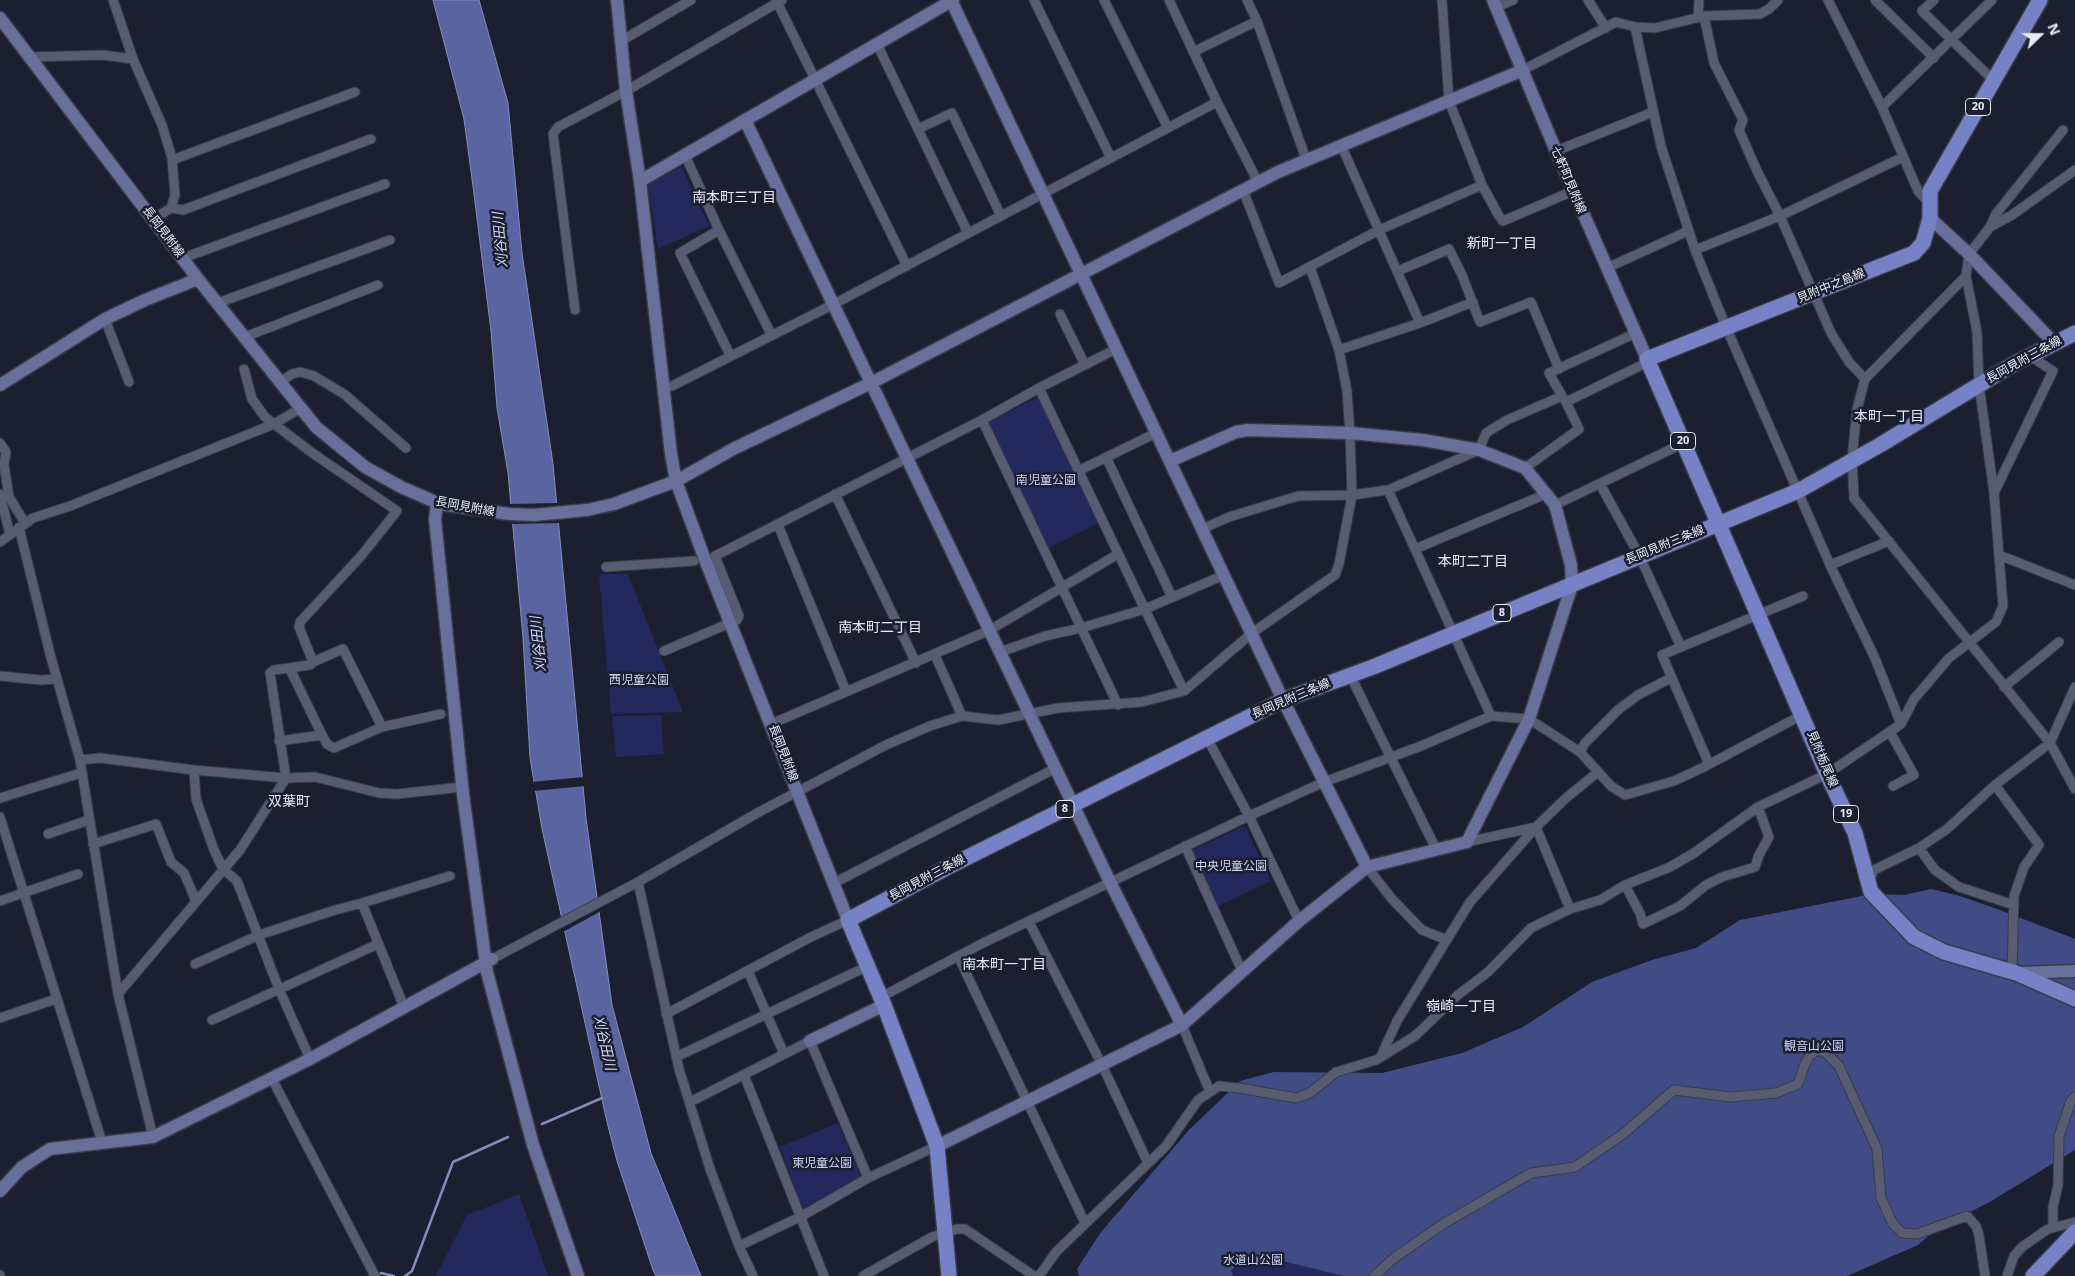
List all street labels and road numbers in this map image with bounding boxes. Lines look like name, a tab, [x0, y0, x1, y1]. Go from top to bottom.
road number: 20	[1966, 98, 1990, 115]
street label: 七軒町見附線	[1547, 144, 1589, 216]
street label: 長岡見附線	[139, 204, 187, 260]
street label: 見附中之島線	[1795, 266, 1867, 306]
street label: 長岡見附三条線	[1984, 333, 2064, 387]
road number: 20	[1670, 432, 1696, 450]
street label: 長岡見附線	[434, 494, 496, 520]
street label: 長岡見附三条線	[1623, 523, 1707, 567]
road number: 8	[1493, 604, 1511, 622]
street label: 長岡見附三条線	[1250, 676, 1332, 722]
street label: 長岡見附線	[766, 722, 800, 784]
street label: 見附栃尾線	[1804, 729, 1840, 789]
road number: 8	[1056, 801, 1074, 818]
road number: 19	[1834, 806, 1858, 822]
street label: 長岡見附三条線	[887, 852, 967, 904]

